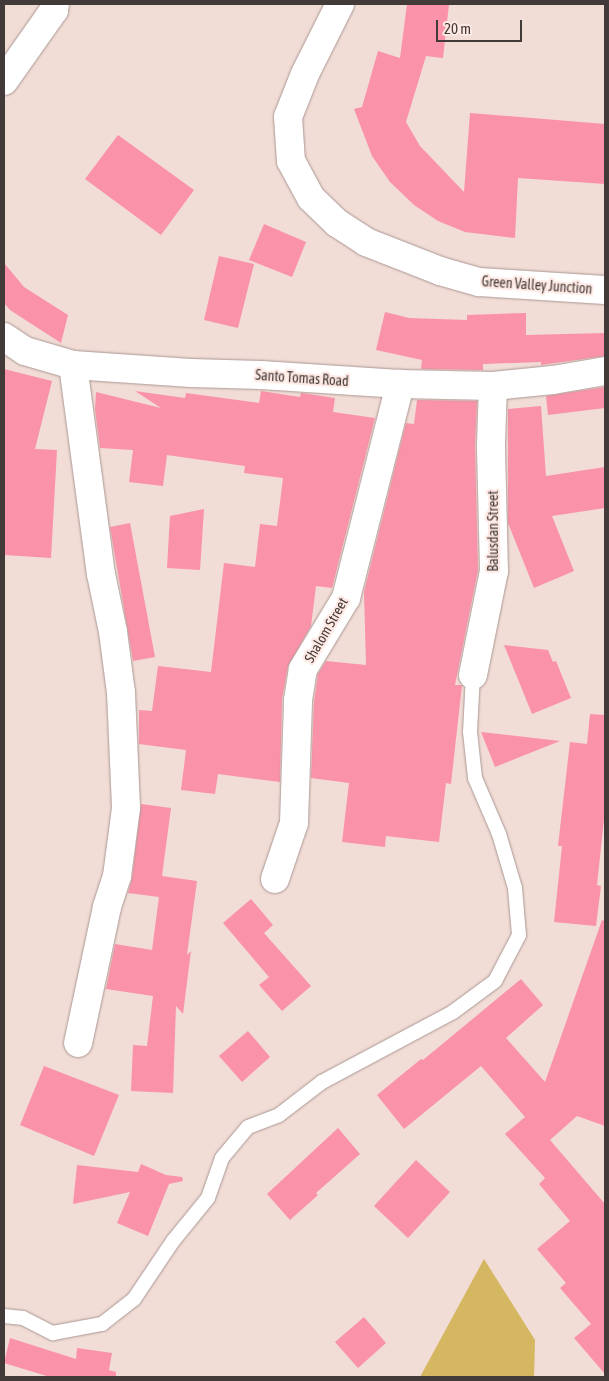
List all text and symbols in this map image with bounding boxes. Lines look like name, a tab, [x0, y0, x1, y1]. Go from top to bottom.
scale bar	[439, 10, 525, 42]
text: 20 m	[444, 20, 471, 37]
street label: Green Valley Junction	[481, 273, 593, 297]
street label: Santo Tomas Road	[255, 366, 349, 390]
street label: Balusdan Street	[485, 490, 501, 572]
street label: Shalom Street	[301, 595, 351, 665]

